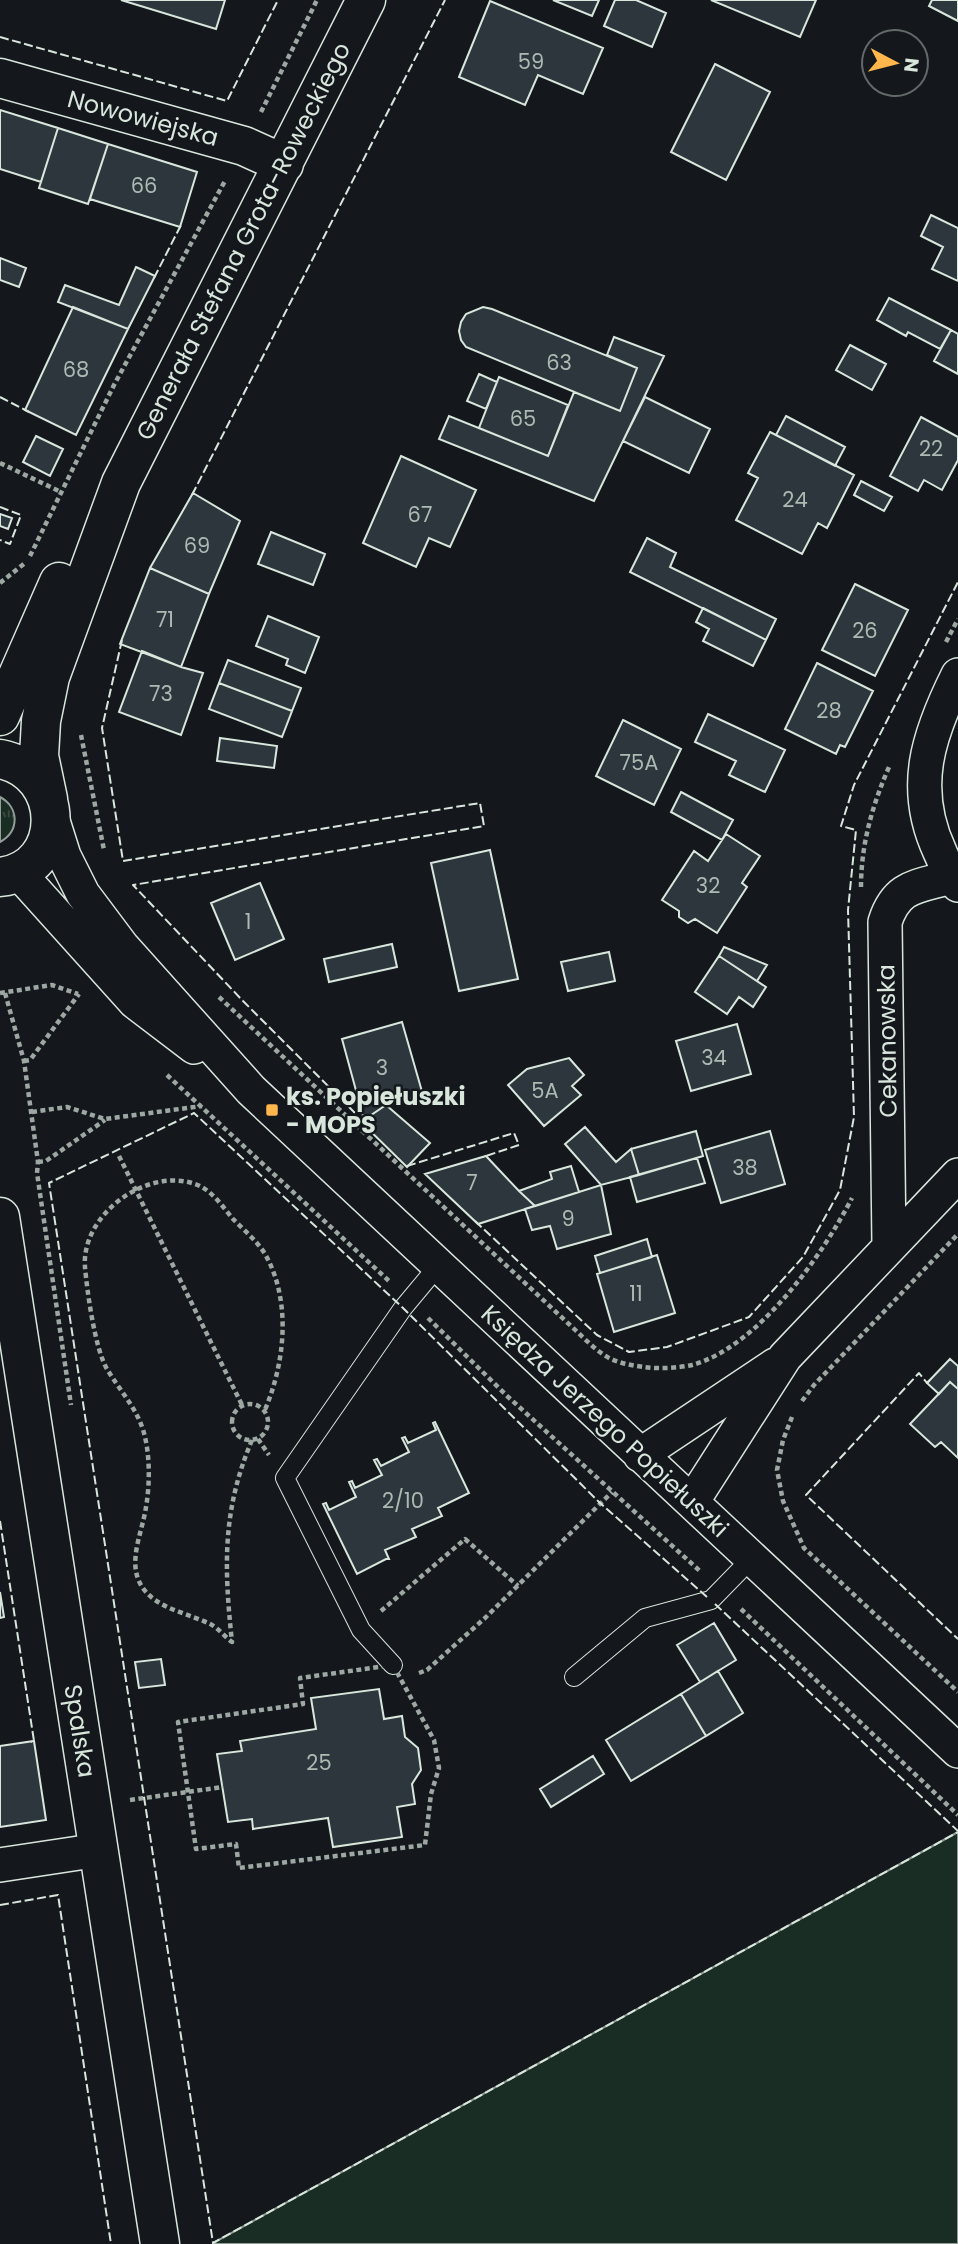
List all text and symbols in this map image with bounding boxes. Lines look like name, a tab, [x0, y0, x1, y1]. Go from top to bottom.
north arrow	[860, 28, 930, 98]
street label: Generała Stefana Grota-Roweckiego	[128, 36, 358, 446]
house number: 59	[518, 47, 544, 76]
text: N	[897, 56, 926, 74]
street label: Nowowiejska	[64, 82, 222, 154]
house number: 66	[131, 171, 157, 200]
house number: 63	[546, 348, 572, 377]
house number: 68	[63, 355, 89, 384]
house number: 65	[510, 404, 536, 433]
house number: 22	[919, 434, 943, 463]
house number: 24	[782, 485, 808, 514]
house number: 67	[408, 500, 432, 529]
house number: 69	[184, 531, 210, 560]
house number: 71	[156, 605, 174, 634]
house number: 26	[852, 616, 878, 645]
house number: 73	[149, 679, 173, 708]
house number: 28	[816, 696, 842, 725]
house number: 75A	[620, 748, 658, 777]
house number: 32	[696, 871, 720, 900]
house number: 1	[245, 907, 251, 936]
street label: Cekanowska	[869, 964, 905, 1118]
house number: 34	[701, 1043, 727, 1072]
house number: 3	[376, 1053, 388, 1082]
house number: 5A	[531, 1076, 559, 1105]
place label: ks. Popiełuszki - MOPS	[286, 1080, 466, 1141]
marker: ks. Popiełuszki - MOPS	[264, 1102, 280, 1118]
house number: 38	[732, 1153, 758, 1182]
house number: 7	[466, 1168, 478, 1197]
house number: 9	[561, 1204, 575, 1233]
house number: 11	[629, 1279, 643, 1308]
street label: Księdza Jerzego Popiełuszki	[474, 1297, 736, 1545]
house number: 2/10	[382, 1486, 424, 1515]
street label: Spalska	[56, 1682, 104, 1780]
house number: 25	[306, 1748, 332, 1777]

